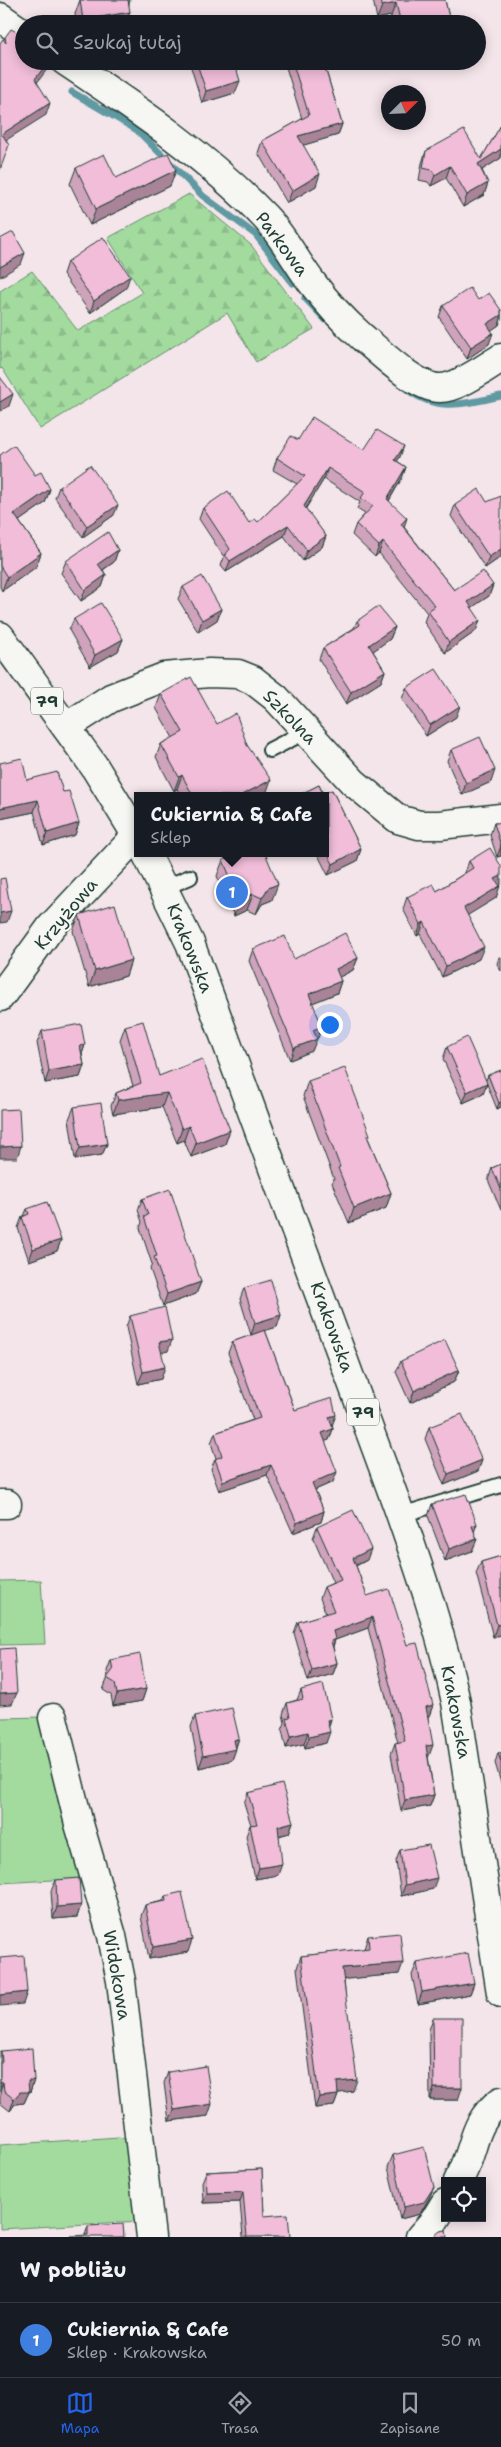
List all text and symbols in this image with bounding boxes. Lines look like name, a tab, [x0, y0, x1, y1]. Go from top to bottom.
search box	[15, 15, 486, 70]
icon: search	[33, 29, 61, 57]
text: Szukaj tutaj	[73, 30, 182, 55]
north arrow	[381, 85, 426, 130]
street label: Parkowa	[250, 207, 314, 281]
street label: Szkolna	[258, 684, 322, 750]
road number: 79	[31, 688, 63, 714]
popup	[134, 792, 329, 857]
text: Cukiernia & Cafe	[151, 802, 312, 827]
text: Sklep	[151, 827, 191, 848]
street label: Krzyżowa	[29, 873, 103, 955]
pin: 1	[216, 873, 248, 911]
street label: Krakowska	[161, 900, 219, 996]
your location	[317, 1012, 343, 1038]
street label: Krakowska	[305, 1278, 359, 1376]
road number: 79	[347, 1398, 379, 1425]
street label: Krakowska	[435, 1663, 477, 1761]
street label: Widokowa	[97, 1928, 137, 2022]
map controls	[441, 2177, 486, 2222]
button: locate	[441, 2177, 486, 2222]
text: W pobliżu	[20, 2256, 127, 2284]
text: Cukiernia & Cafe	[67, 2317, 229, 2342]
text: 1	[32, 2330, 40, 2351]
text: 50 m	[441, 2330, 481, 2351]
text: Sklep · Krakowska	[67, 2342, 207, 2363]
tab: Mapa	[61, 2389, 100, 2437]
tab: Trasa	[221, 2389, 258, 2437]
tab: Zapisane	[380, 2389, 440, 2437]

